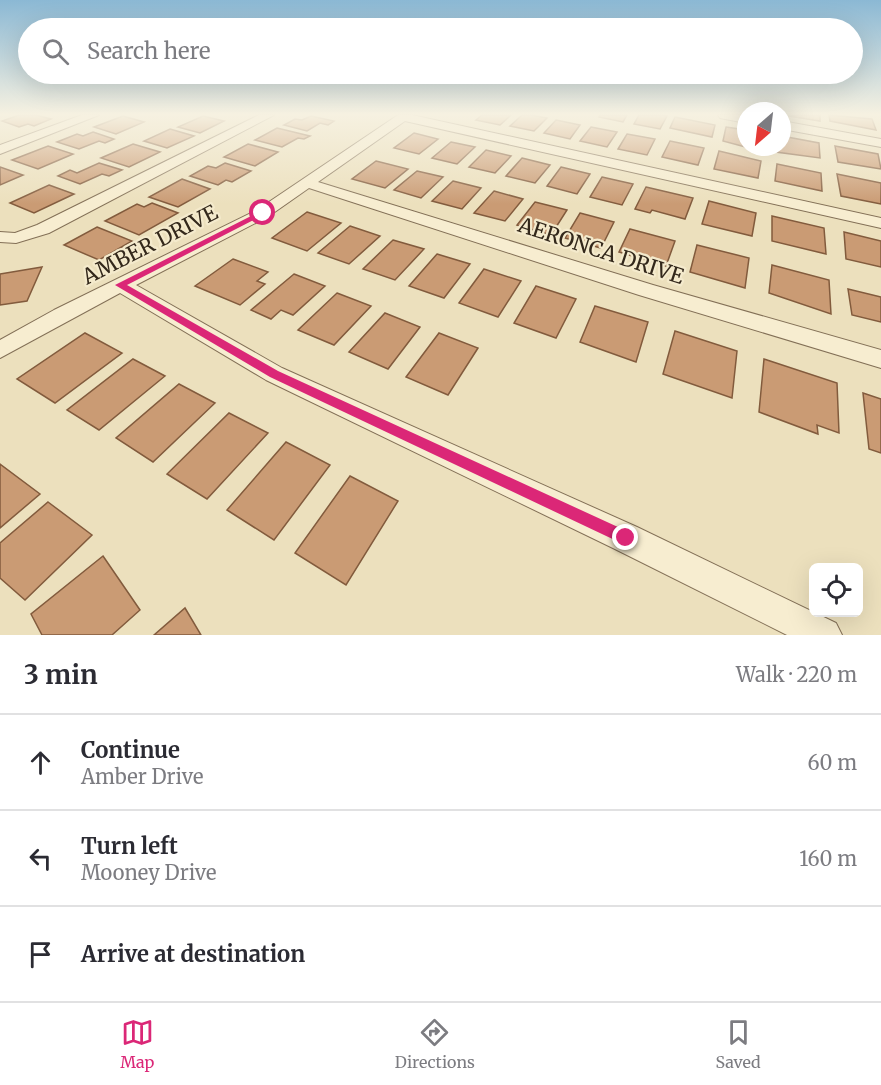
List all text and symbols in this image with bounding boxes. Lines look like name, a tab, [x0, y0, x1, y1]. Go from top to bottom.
search box	[18, 18, 863, 84]
icon: search	[39, 35, 72, 68]
text: Search here	[87, 37, 210, 65]
north arrow	[737, 102, 791, 156]
street label: AMBER DRIVE	[76, 198, 223, 291]
route start	[249, 199, 275, 225]
street label: AERONCA DRIVE	[514, 211, 688, 290]
route end	[612, 524, 638, 550]
map controls	[809, 563, 863, 617]
button: locate	[809, 563, 863, 617]
text: 3 min	[24, 658, 98, 691]
text: Walk · 220 m	[736, 662, 857, 687]
text: Continue	[81, 736, 180, 764]
icon: ahead	[24, 746, 57, 779]
text: 60 m	[807, 750, 857, 775]
text: Amber Drive	[81, 764, 203, 789]
text: Turn left	[81, 832, 178, 860]
icon: left	[24, 842, 57, 875]
text: 160 m	[799, 846, 857, 871]
text: Mooney Drive	[81, 860, 217, 885]
icon: arrive	[24, 938, 57, 971]
text: Arrive at destination	[81, 940, 305, 968]
tab: Map	[120, 1016, 154, 1072]
tab: Directions	[395, 1016, 475, 1072]
tab: Saved	[715, 1016, 761, 1072]

